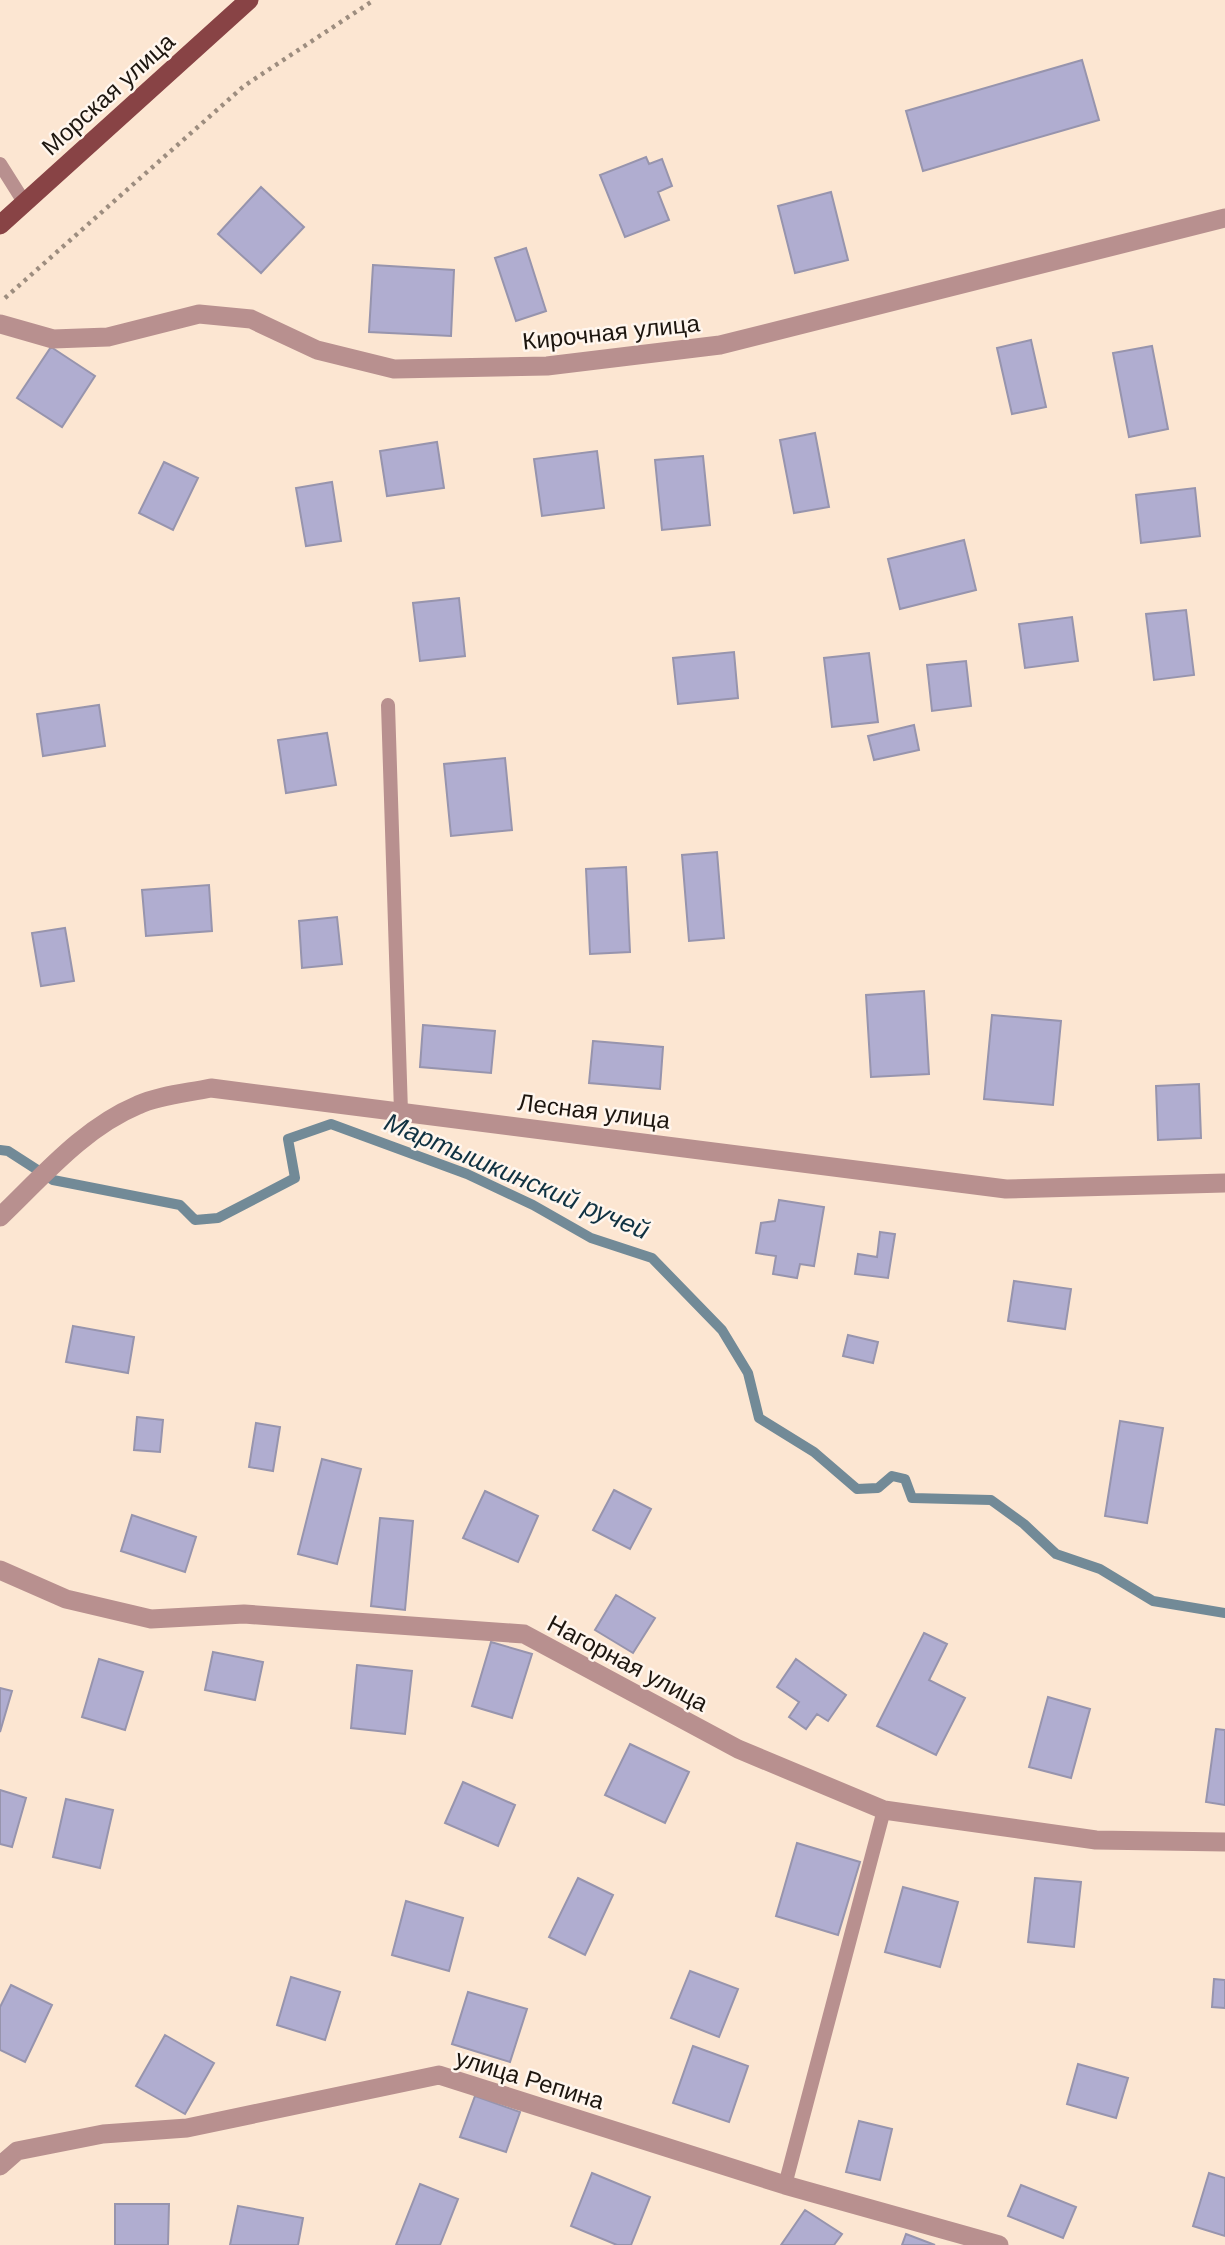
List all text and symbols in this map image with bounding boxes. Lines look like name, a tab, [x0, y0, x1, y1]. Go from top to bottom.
street label: Морская улица	[35, 26, 182, 162]
street label: Кирочная улица	[521, 307, 702, 357]
street label: Лесная улица	[516, 1086, 672, 1136]
water label: Мартышкинский ручей	[379, 1105, 655, 1247]
street label: Нагорная улица	[542, 1608, 714, 1719]
street label: улица Репина	[452, 2042, 609, 2116]

